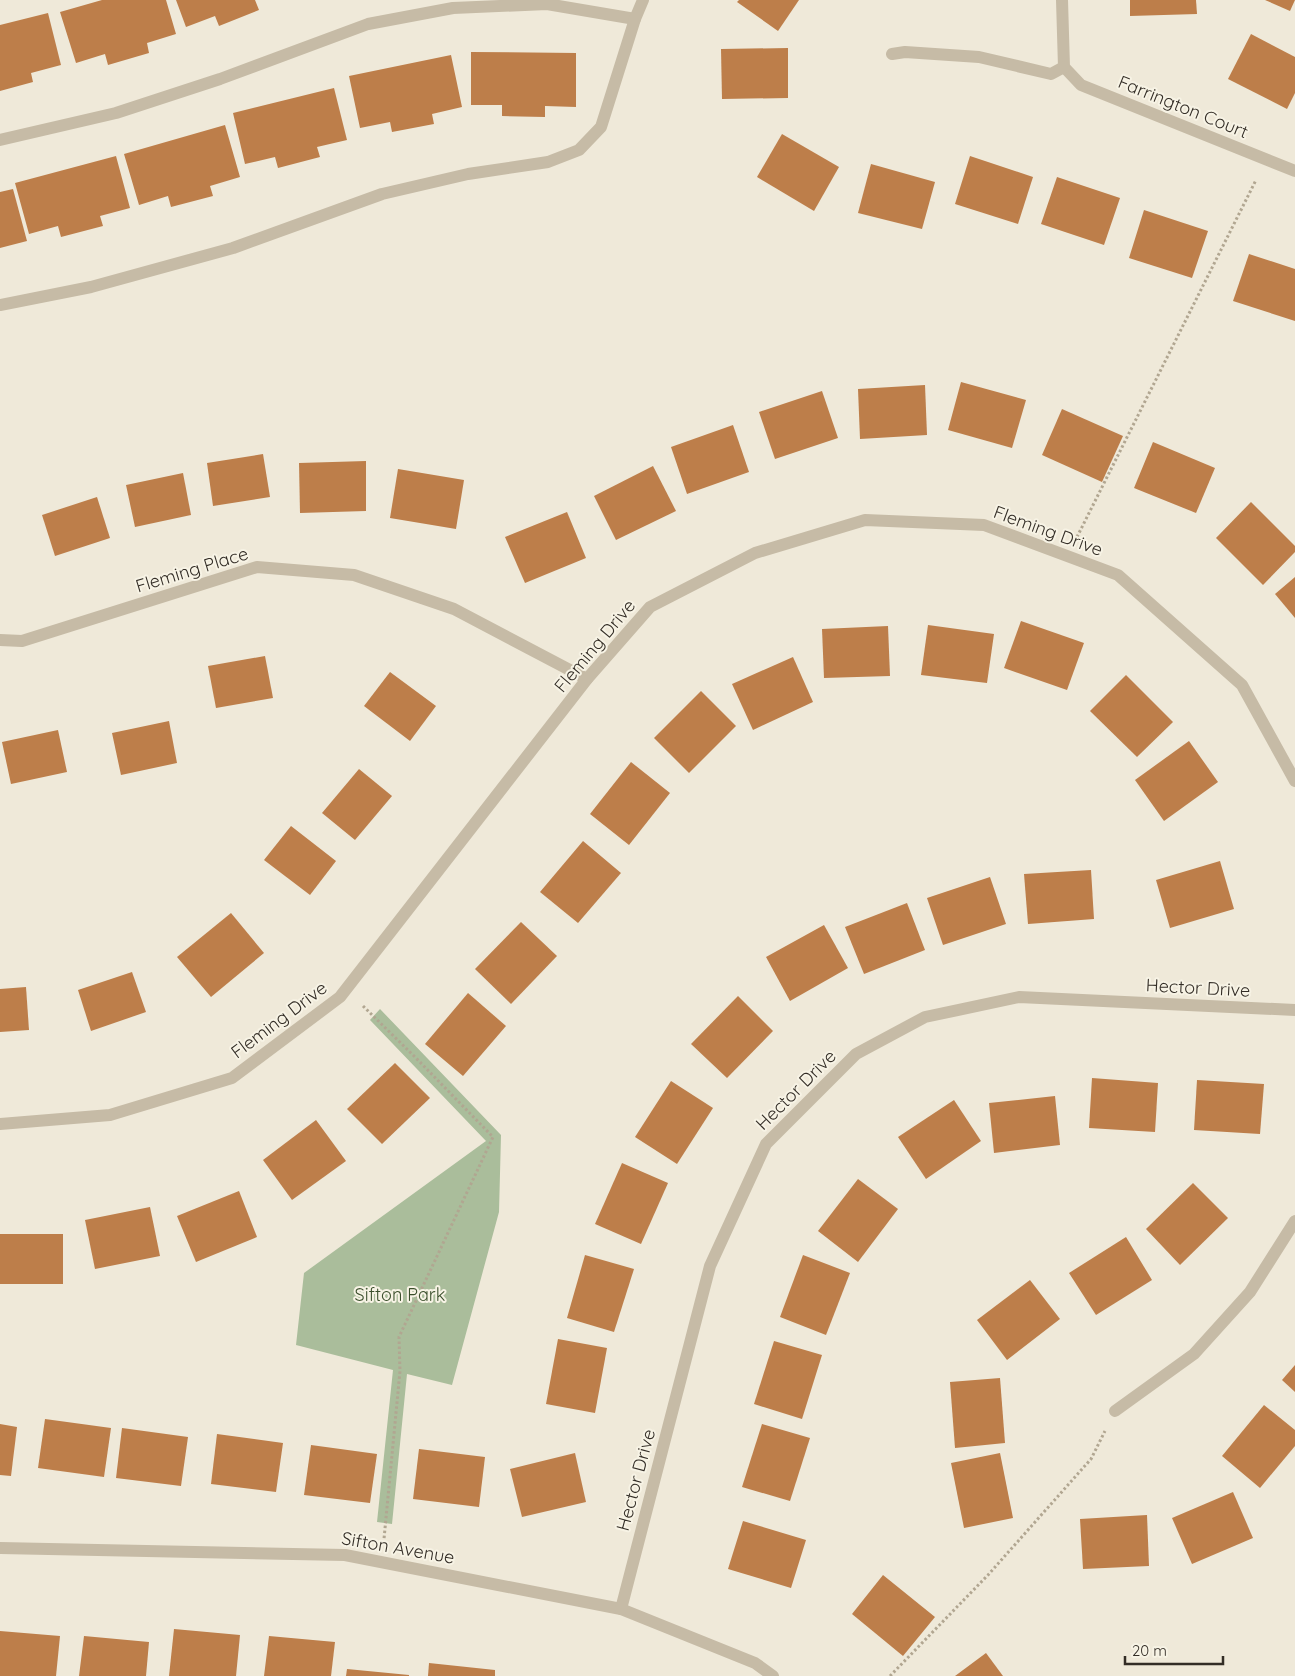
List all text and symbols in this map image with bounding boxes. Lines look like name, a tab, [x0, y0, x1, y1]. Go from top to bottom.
street label: Farrington Court	[1115, 70, 1252, 143]
street label: Fleming Drive	[990, 500, 1106, 561]
street label: Fleming Place	[133, 542, 251, 598]
street label: Fleming Drive	[549, 594, 640, 697]
street label: Hector Drive	[1145, 973, 1251, 1002]
street label: Fleming Drive	[226, 976, 331, 1063]
street label: Hector Drive	[751, 1045, 841, 1135]
park label: Sifton Park	[355, 1283, 445, 1306]
street label: Hector Drive	[611, 1426, 660, 1533]
street label: Sifton Avenue	[340, 1526, 456, 1569]
scale bar	[1125, 1634, 1222, 1666]
text: 20 m	[1132, 1641, 1167, 1660]

